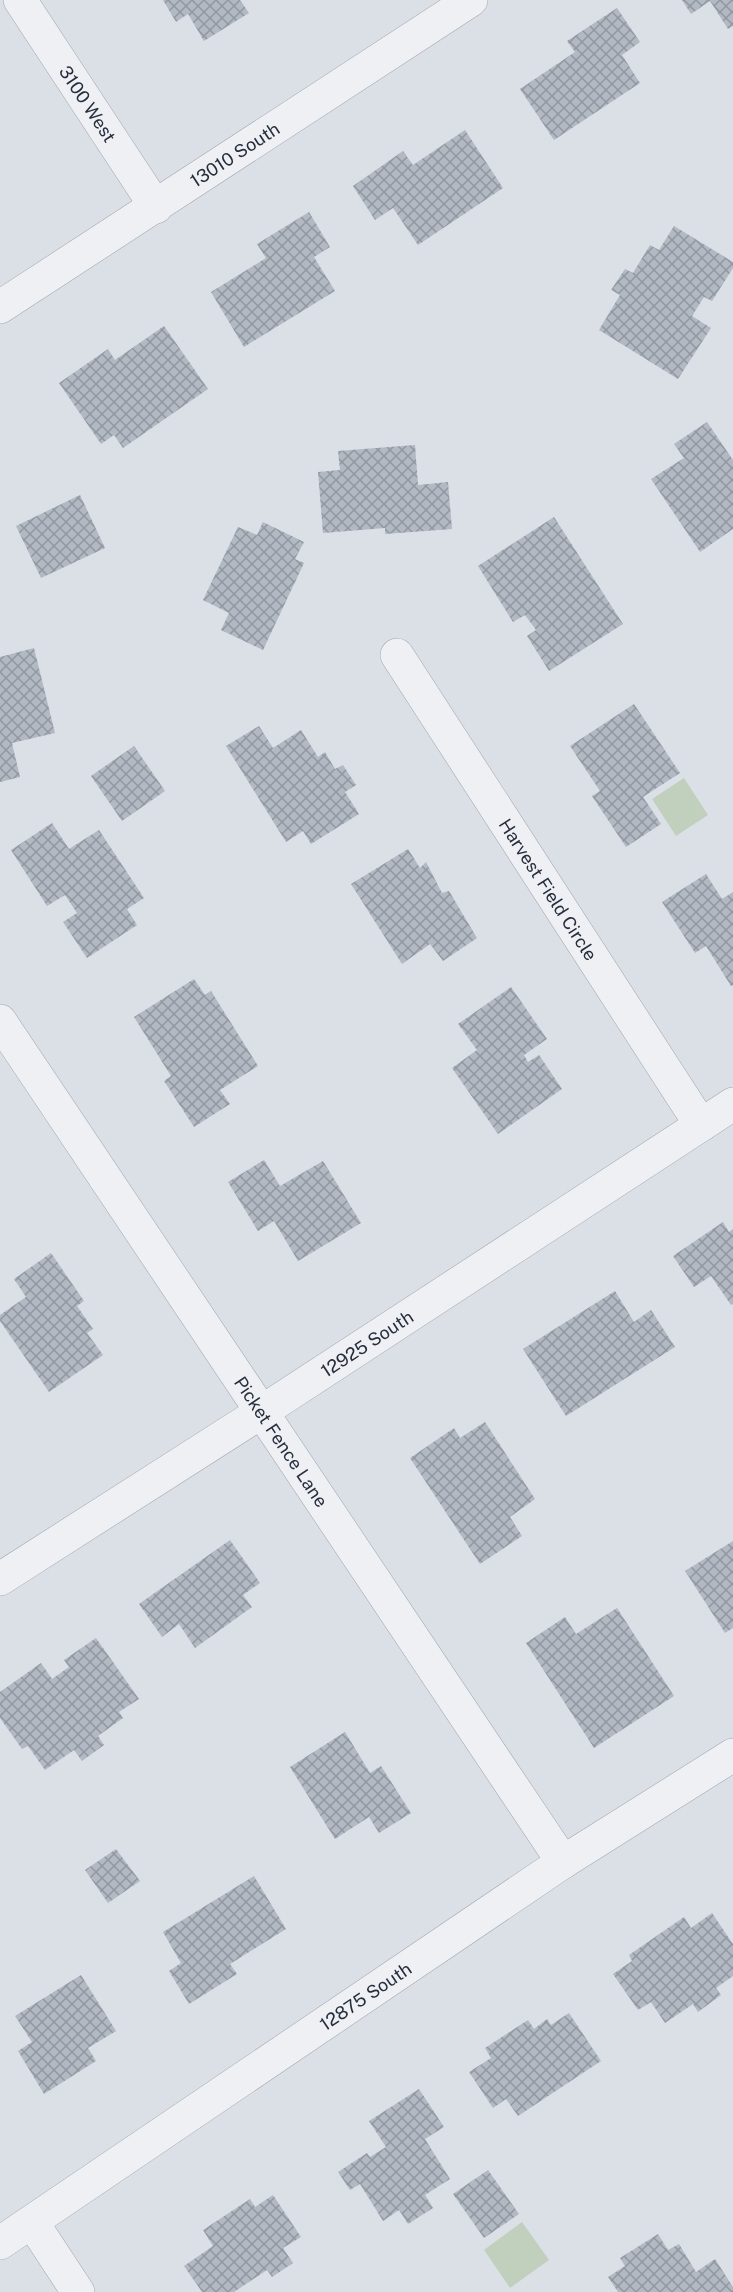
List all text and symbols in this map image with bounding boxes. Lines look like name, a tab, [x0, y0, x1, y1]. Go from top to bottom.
street label: 3100 West	[55, 62, 121, 146]
street label: 13010 South	[186, 117, 283, 191]
street label: Harvest Field Circle	[495, 814, 602, 964]
street label: 12925 South	[317, 1305, 417, 1381]
street label: Picket Fence Lane	[230, 1372, 333, 1511]
street label: 12875 South	[315, 1957, 415, 2034]

